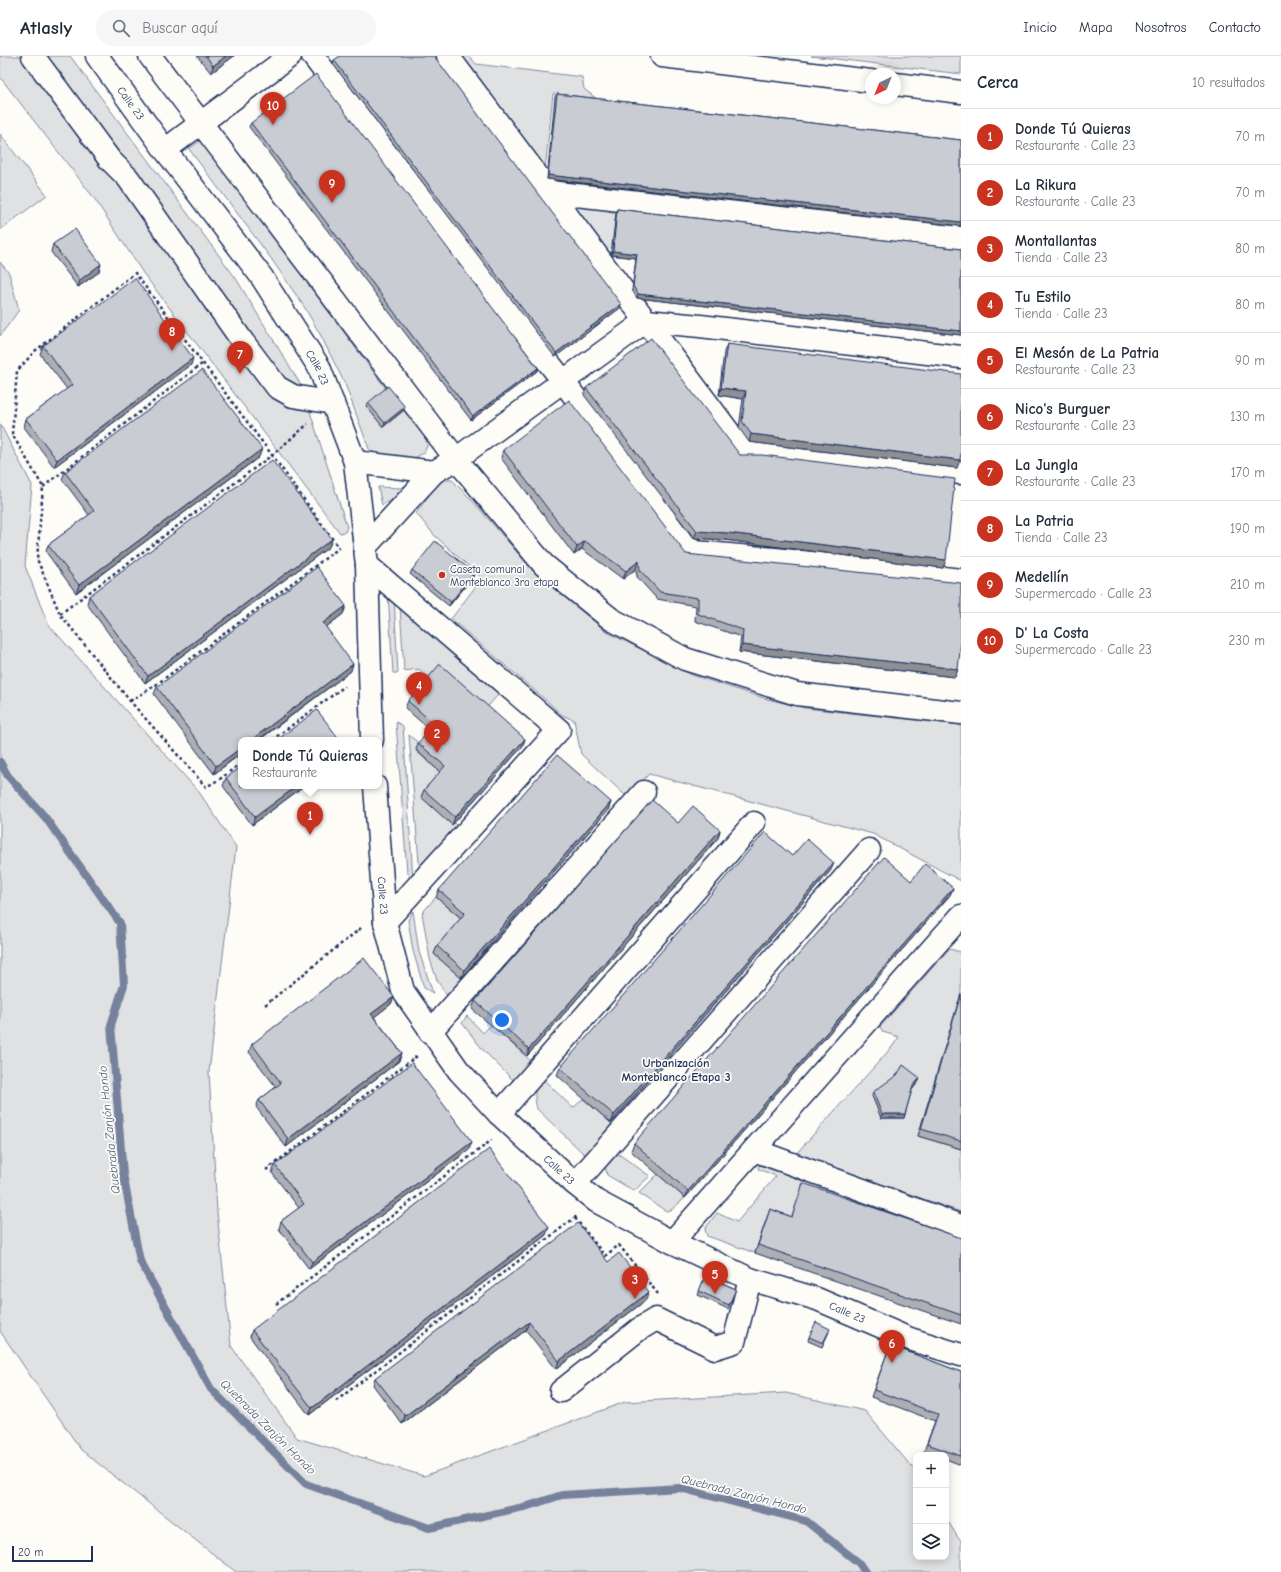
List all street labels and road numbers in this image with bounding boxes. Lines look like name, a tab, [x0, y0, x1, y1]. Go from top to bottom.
street label: Calle 23	[115, 84, 147, 122]
street label: Calle 23	[303, 347, 332, 387]
street label: Calle 23	[375, 876, 391, 915]
street label: Calle 23	[541, 1152, 578, 1187]
street label: Calle 23	[827, 1299, 867, 1325]

